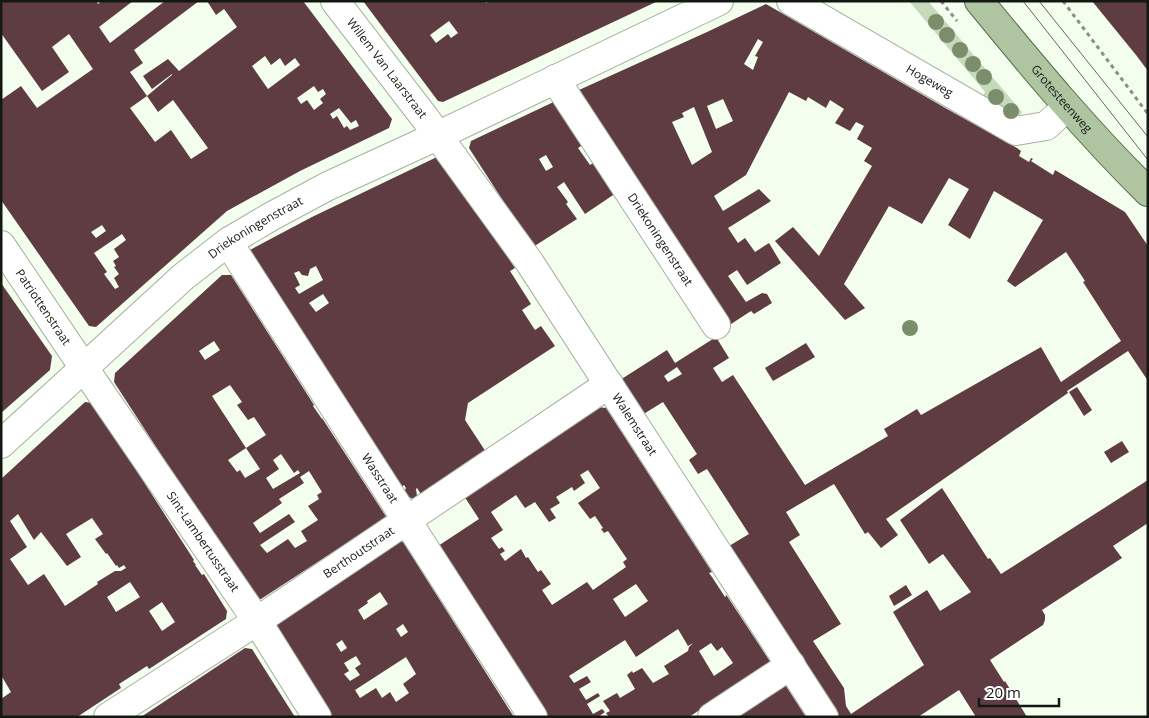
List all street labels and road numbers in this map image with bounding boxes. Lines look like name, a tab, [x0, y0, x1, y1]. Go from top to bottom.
street label: Willem Van Laarstraat	[343, 14, 431, 122]
street label: Hogeweg	[903, 60, 957, 101]
street label: Grotesteenweg	[1027, 61, 1097, 137]
street label: Driekoningenstraat	[624, 190, 697, 289]
street label: Driekoningenstraat	[204, 192, 306, 262]
street label: Patriottenstraat	[12, 265, 75, 348]
street label: Walemstraat	[608, 390, 661, 459]
street label: Wasstraat	[358, 450, 403, 506]
street label: Sint-Lambertusstraat	[163, 488, 244, 595]
street label: Berthoutstraat	[320, 522, 397, 582]

